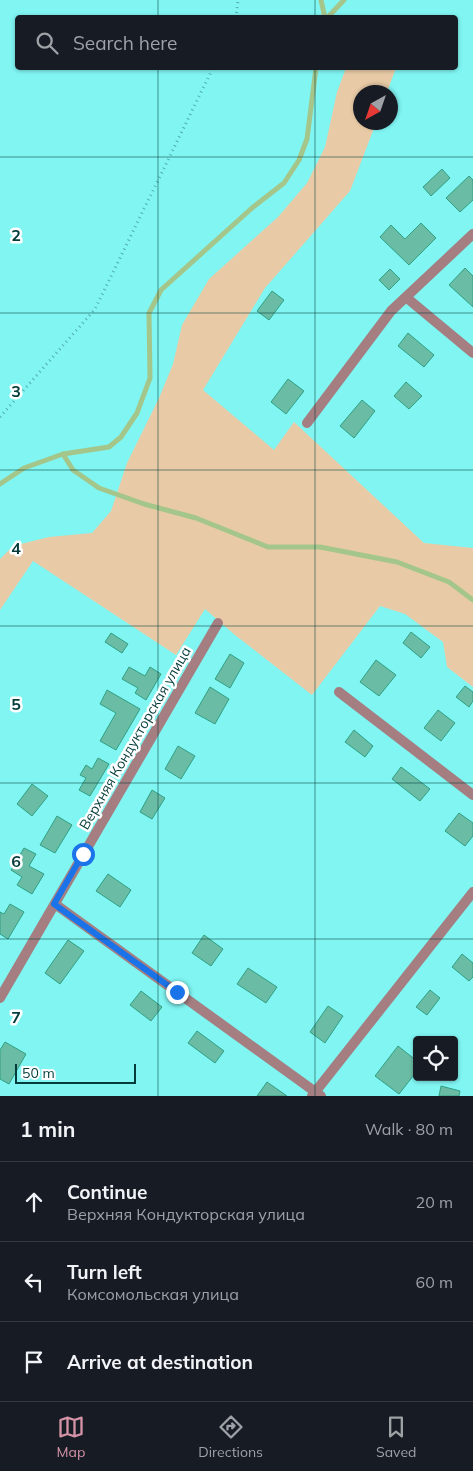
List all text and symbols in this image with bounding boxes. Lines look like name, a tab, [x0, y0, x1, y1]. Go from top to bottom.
search box	[15, 15, 458, 70]
icon: search	[33, 29, 61, 57]
text: Search here	[73, 31, 177, 55]
north arrow	[353, 85, 398, 130]
text: 2	[11, 225, 21, 245]
text: 3	[11, 381, 21, 401]
text: 4	[11, 538, 21, 558]
street label: Верхняя Кондукторская улица	[75, 643, 195, 833]
text: 5	[11, 694, 21, 714]
route start	[72, 843, 95, 866]
text: 6	[11, 851, 21, 871]
route end	[166, 981, 189, 1004]
text: 7	[11, 1007, 21, 1027]
map controls	[413, 1036, 458, 1081]
button: locate	[413, 1036, 458, 1081]
scale bar	[15, 1061, 136, 1084]
text: 50 m	[22, 1064, 55, 1082]
text: 1 min	[20, 1116, 75, 1142]
text: Walk · 80 m	[365, 1119, 453, 1139]
text: Continue	[67, 1180, 147, 1204]
icon: ahead	[20, 1188, 48, 1216]
text: 20 m	[416, 1192, 453, 1212]
text: Верхняя Кондукторская улица	[67, 1204, 305, 1224]
text: Turn left	[67, 1260, 142, 1284]
icon: left	[20, 1268, 48, 1296]
text: 60 m	[416, 1272, 453, 1292]
text: Комсомольская улица	[67, 1284, 239, 1304]
icon: arrive	[20, 1348, 48, 1376]
text: Arrive at destination	[67, 1350, 253, 1374]
tab: Map	[57, 1413, 85, 1461]
tab: Directions	[198, 1413, 263, 1461]
tab: Saved	[376, 1413, 416, 1461]

